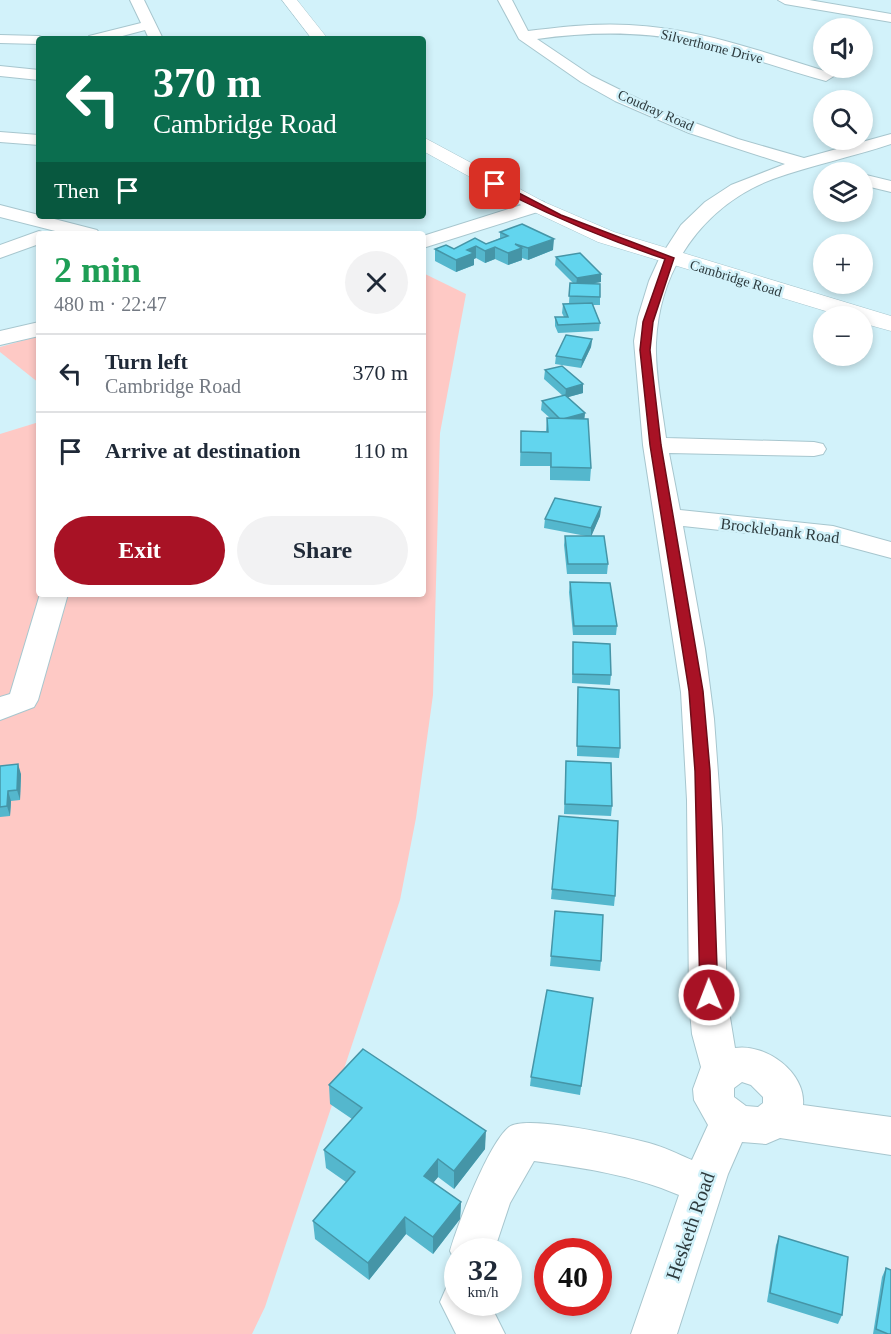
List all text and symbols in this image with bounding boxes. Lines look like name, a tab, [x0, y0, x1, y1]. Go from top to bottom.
map controls	[813, 18, 873, 366]
button: sound	[813, 18, 873, 78]
street label: Silverthorne Drive	[659, 27, 764, 66]
icon: left	[54, 60, 132, 138]
text: 370 m	[153, 60, 262, 106]
street label: Coudray Road	[616, 87, 696, 134]
button: search	[813, 90, 873, 150]
text: Cambridge Road	[153, 109, 337, 139]
pin	[469, 158, 520, 209]
button: layers	[813, 162, 873, 222]
icon: arrive	[478, 167, 511, 200]
icon: arrive	[111, 174, 144, 207]
text: Then	[54, 178, 99, 203]
button: +	[813, 234, 873, 294]
text: 2 min	[54, 250, 141, 290]
button: close	[345, 251, 408, 314]
street label: Cambridge Road	[688, 257, 784, 300]
text: 480 m · 22:47	[54, 293, 167, 315]
button: −	[813, 306, 873, 366]
text: Turn left	[105, 349, 188, 374]
icon: left	[54, 357, 87, 390]
text: 370 m	[352, 360, 408, 385]
text: Cambridge Road	[105, 375, 241, 397]
icon: arrive	[54, 435, 87, 468]
text: Arrive at destination	[105, 438, 301, 463]
text: 110 m	[353, 438, 408, 463]
street label: Brocklebank Road	[720, 515, 840, 546]
button: Exit	[54, 516, 225, 585]
button: Share	[237, 516, 408, 585]
position arrow	[677, 963, 741, 1027]
street label: Hesketh Road	[661, 1169, 719, 1283]
speed limit sign: 40	[534, 1238, 612, 1316]
text: 32	[468, 1253, 498, 1286]
text: km/h	[468, 1284, 498, 1300]

